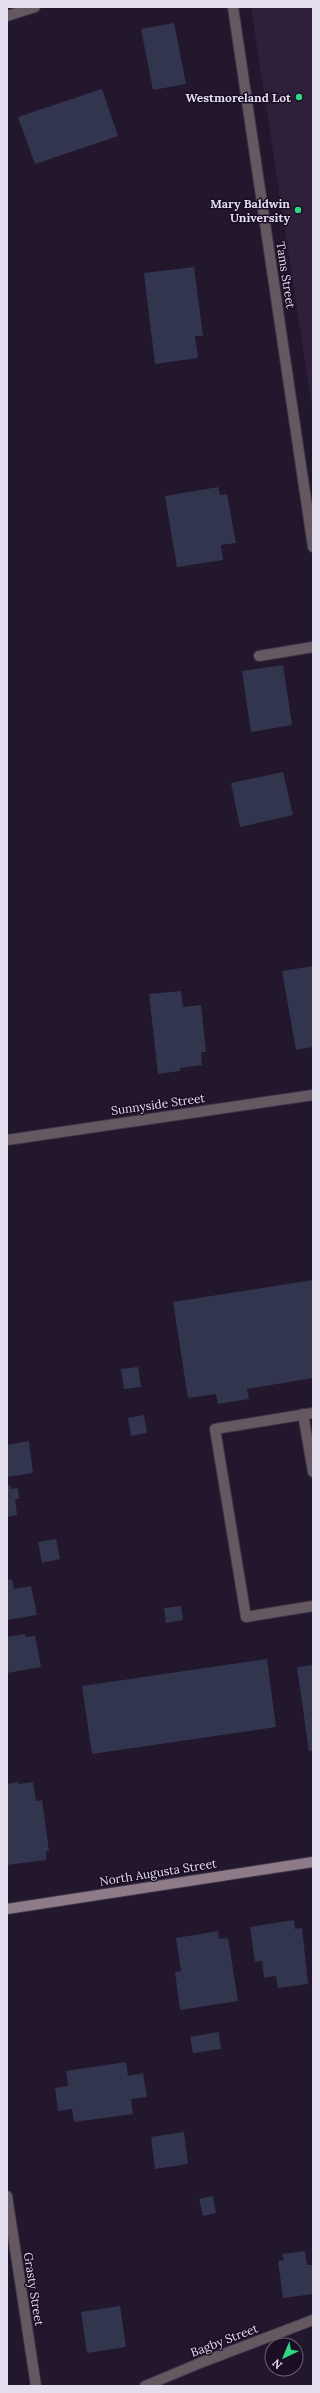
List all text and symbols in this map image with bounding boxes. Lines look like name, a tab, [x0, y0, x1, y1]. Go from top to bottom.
place label: Westmoreland Lot	[185, 90, 292, 105]
marker: Westmoreland Lot	[294, 92, 304, 102]
place label: Mary Baldwin University	[210, 196, 290, 225]
marker: Mary Baldwin University	[293, 205, 303, 215]
street label: Tams Street	[273, 241, 299, 310]
street label: Sunnyside Street	[110, 1090, 206, 1118]
street label: North Augusta Street	[98, 1855, 218, 1889]
street label: Grasty Street	[21, 2251, 47, 2327]
street label: Bagby Street	[188, 2320, 260, 2360]
north arrow	[264, 2337, 304, 2377]
text: N	[269, 2356, 285, 2372]

